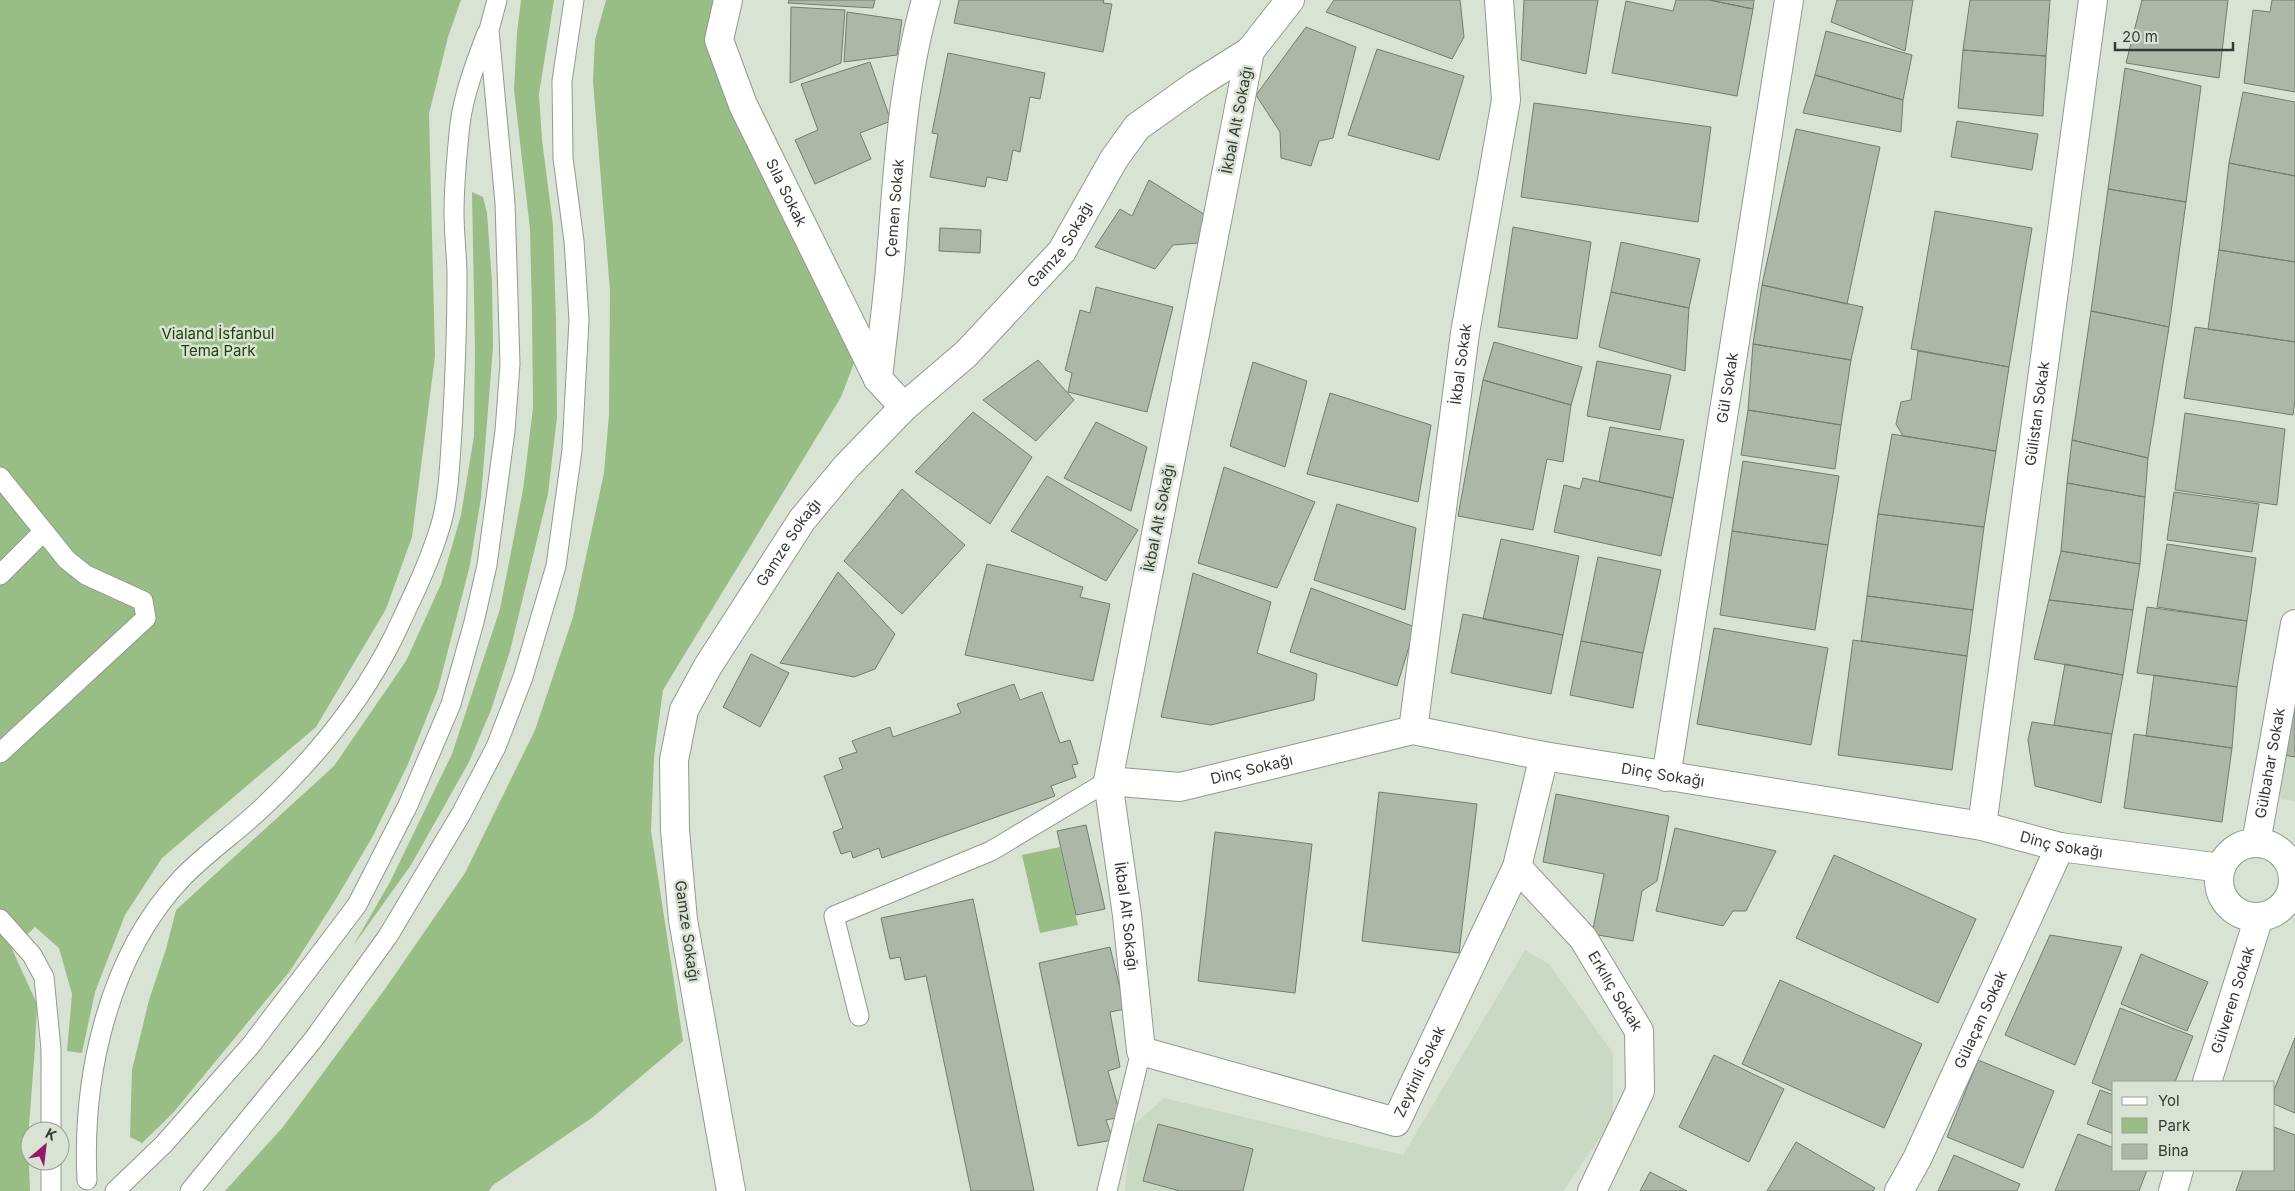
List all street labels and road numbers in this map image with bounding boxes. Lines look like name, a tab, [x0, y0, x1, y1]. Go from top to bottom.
street label: İkbal Alt Sokağı	[1217, 64, 1256, 175]
street label: Sıla Sokak	[762, 155, 812, 230]
street label: Çemen Sokak	[881, 157, 908, 258]
street label: Gamze Sokağı	[1023, 198, 1097, 292]
street label: İkbal Sokak	[1446, 321, 1476, 406]
street label: Gül Sokak	[1712, 350, 1742, 425]
street label: Gülistan Sokak	[2020, 359, 2053, 467]
street label: İkbal Alt Sokağı	[1139, 462, 1178, 573]
street label: Gamze Sokağı	[752, 495, 825, 590]
street label: Gülbahar Sokak	[2251, 706, 2289, 820]
street label: Dinç Sokağı	[1208, 750, 1295, 788]
street label: Dinç Sokağı	[1620, 758, 1706, 791]
street label: Dinç Sokağı	[2018, 827, 2104, 862]
street label: İkbal Alt Sokağı	[1111, 861, 1143, 971]
street label: Gamze Sokağı	[671, 879, 704, 983]
street label: Gülveren Sokak	[2207, 943, 2258, 1056]
street label: Erkılıç Sokak	[1584, 947, 1647, 1035]
street label: Gülaçan Sokak	[1950, 967, 2011, 1072]
street label: Zeytinli Sokak	[1390, 1022, 1450, 1120]

